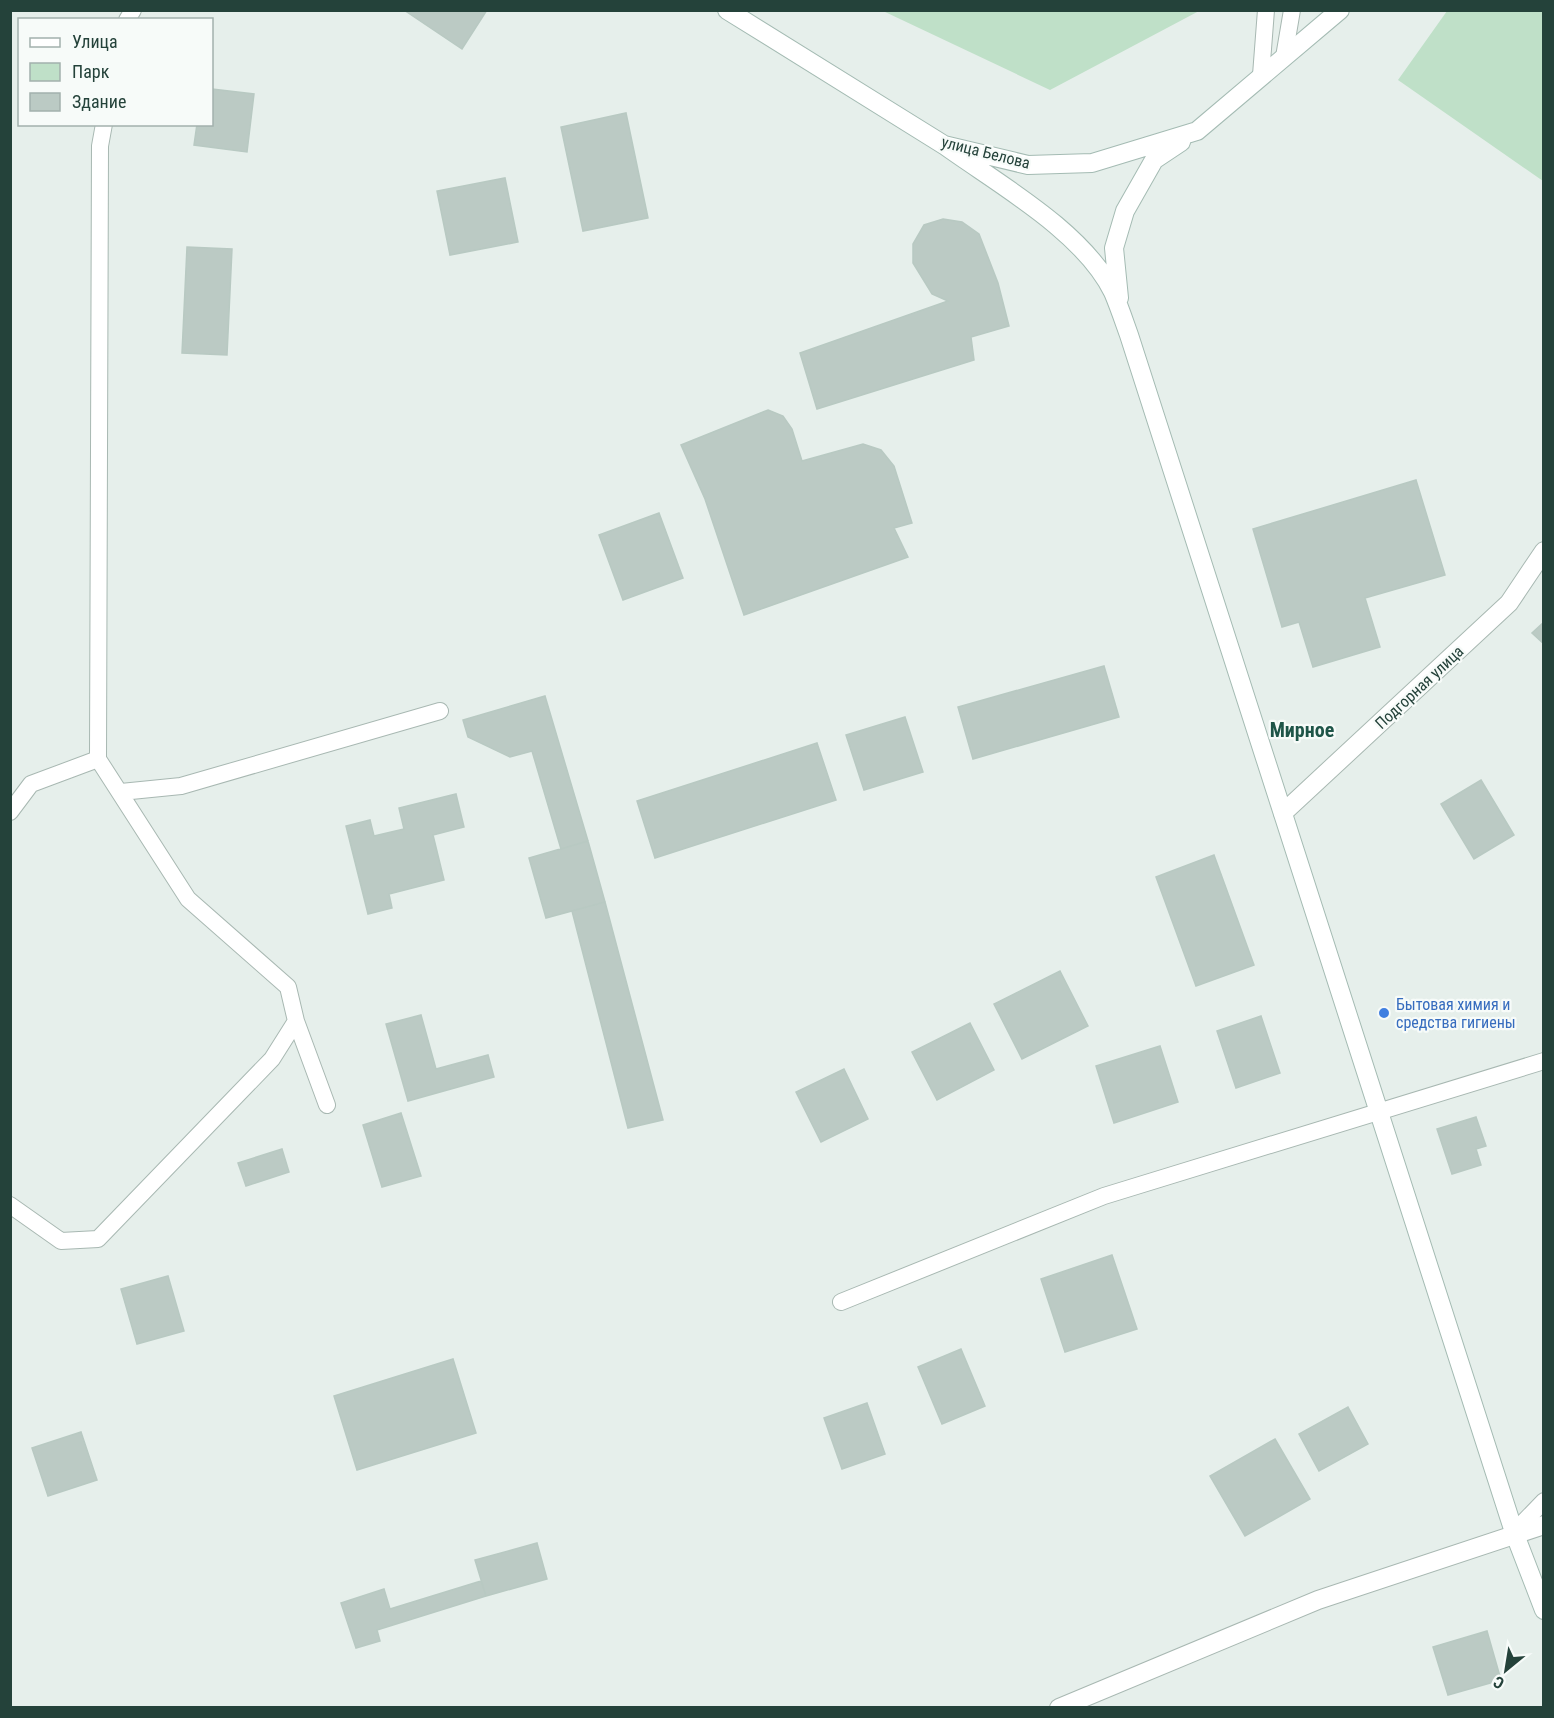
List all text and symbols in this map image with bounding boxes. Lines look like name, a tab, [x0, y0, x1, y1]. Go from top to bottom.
legend	[18, 18, 213, 126]
text: Улица	[72, 31, 118, 52]
text: Парк	[72, 61, 110, 82]
text: Здание	[72, 91, 126, 112]
street label: улица Белова	[940, 132, 1032, 173]
street label: Подгорная улица	[1371, 642, 1467, 733]
district label: Мирное	[1270, 718, 1334, 742]
place label: Бытовая химия и средства гигиены	[1396, 995, 1516, 1032]
marker: Бытовая химия и средства гигиены	[1377, 1006, 1391, 1020]
north arrow	[1476, 1640, 1536, 1700]
text: С	[1490, 1672, 1507, 1693]

